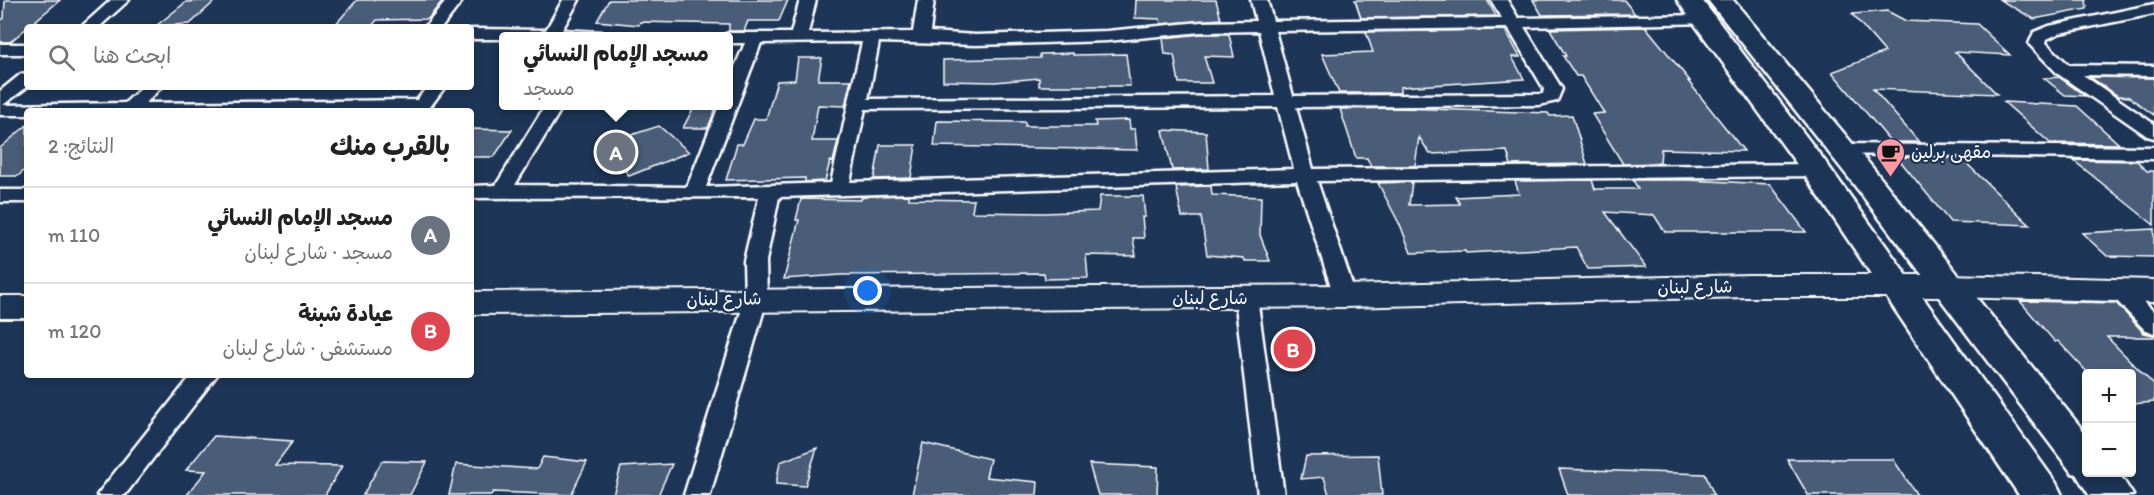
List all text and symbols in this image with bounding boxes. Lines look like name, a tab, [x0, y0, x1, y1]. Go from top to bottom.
search box	[24, 24, 474, 90]
popup	[499, 32, 733, 110]
text: مسجد الإمام النسائي	[523, 40, 709, 67]
icon: search	[45, 41, 78, 74]
text: ابحث هنا	[93, 42, 172, 69]
text: مسجد	[523, 76, 575, 100]
text: بالقرب منك	[330, 130, 450, 162]
pin: A	[596, 130, 636, 174]
text: النتائج: 2	[48, 134, 114, 158]
cafe icon: مقهى برلين	[1874, 136, 1906, 178]
place label: مقهى برلين	[1911, 141, 1991, 163]
text: مسجد الإمام النسائي	[207, 204, 393, 231]
text: 110 m	[48, 223, 100, 247]
text: A	[424, 223, 437, 247]
text: مسجد · شارع لبنان	[244, 240, 393, 264]
street label: شارع لبنان	[1657, 275, 1733, 300]
your location	[853, 276, 882, 305]
street label: شارع لبنان	[686, 287, 762, 312]
street label: شارع لبنان	[1172, 287, 1248, 310]
text: عيادة شبنة	[298, 300, 393, 327]
text: 120 m	[48, 319, 101, 343]
text: B	[424, 319, 437, 343]
pin: B	[1274, 326, 1312, 372]
text: مستشفى · شارع لبنان	[222, 336, 393, 360]
map controls	[2082, 369, 2136, 477]
button: +	[2082, 369, 2136, 423]
button: −	[2082, 423, 2136, 477]

